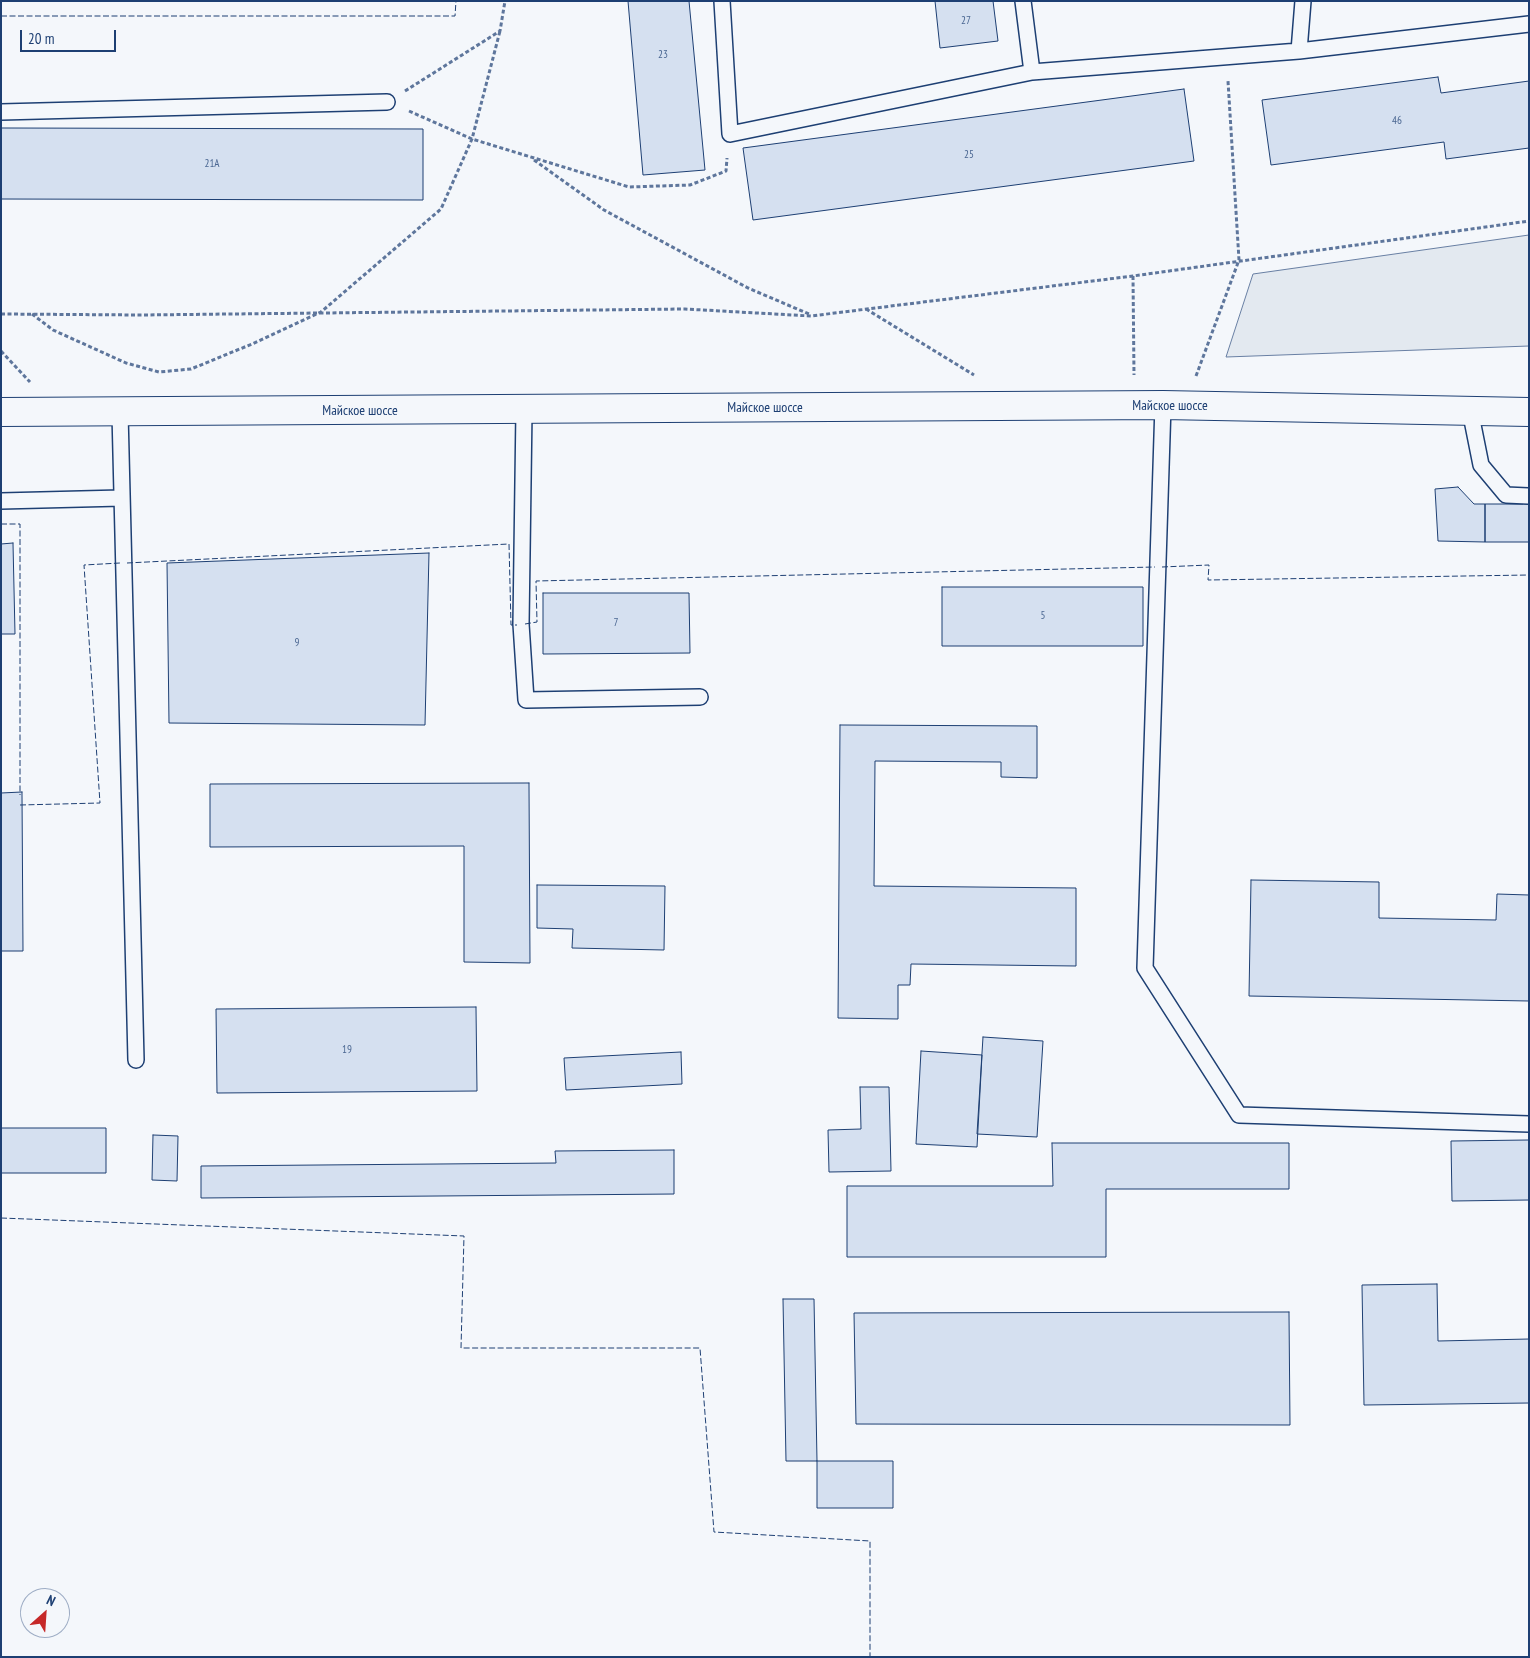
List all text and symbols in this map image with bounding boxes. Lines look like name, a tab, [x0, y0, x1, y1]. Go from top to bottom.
house number: 27	[961, 14, 971, 28]
scale bar	[22, 20, 119, 52]
text: 20 m	[28, 29, 54, 48]
house number: 23	[658, 48, 668, 62]
house number: 46	[1392, 114, 1402, 128]
house number: 25	[964, 148, 974, 162]
house number: 21А	[204, 157, 220, 171]
street label: Майское шоссе	[1132, 398, 1208, 414]
street label: Майское шоссе	[727, 400, 803, 416]
street label: Майское шоссе	[322, 403, 398, 419]
house number: 5	[1041, 609, 1045, 623]
house number: 7	[614, 616, 618, 630]
house number: 9	[295, 636, 299, 650]
house number: 19	[342, 1043, 352, 1057]
north arrow	[20, 1588, 70, 1638]
text: N	[44, 1591, 58, 1610]

